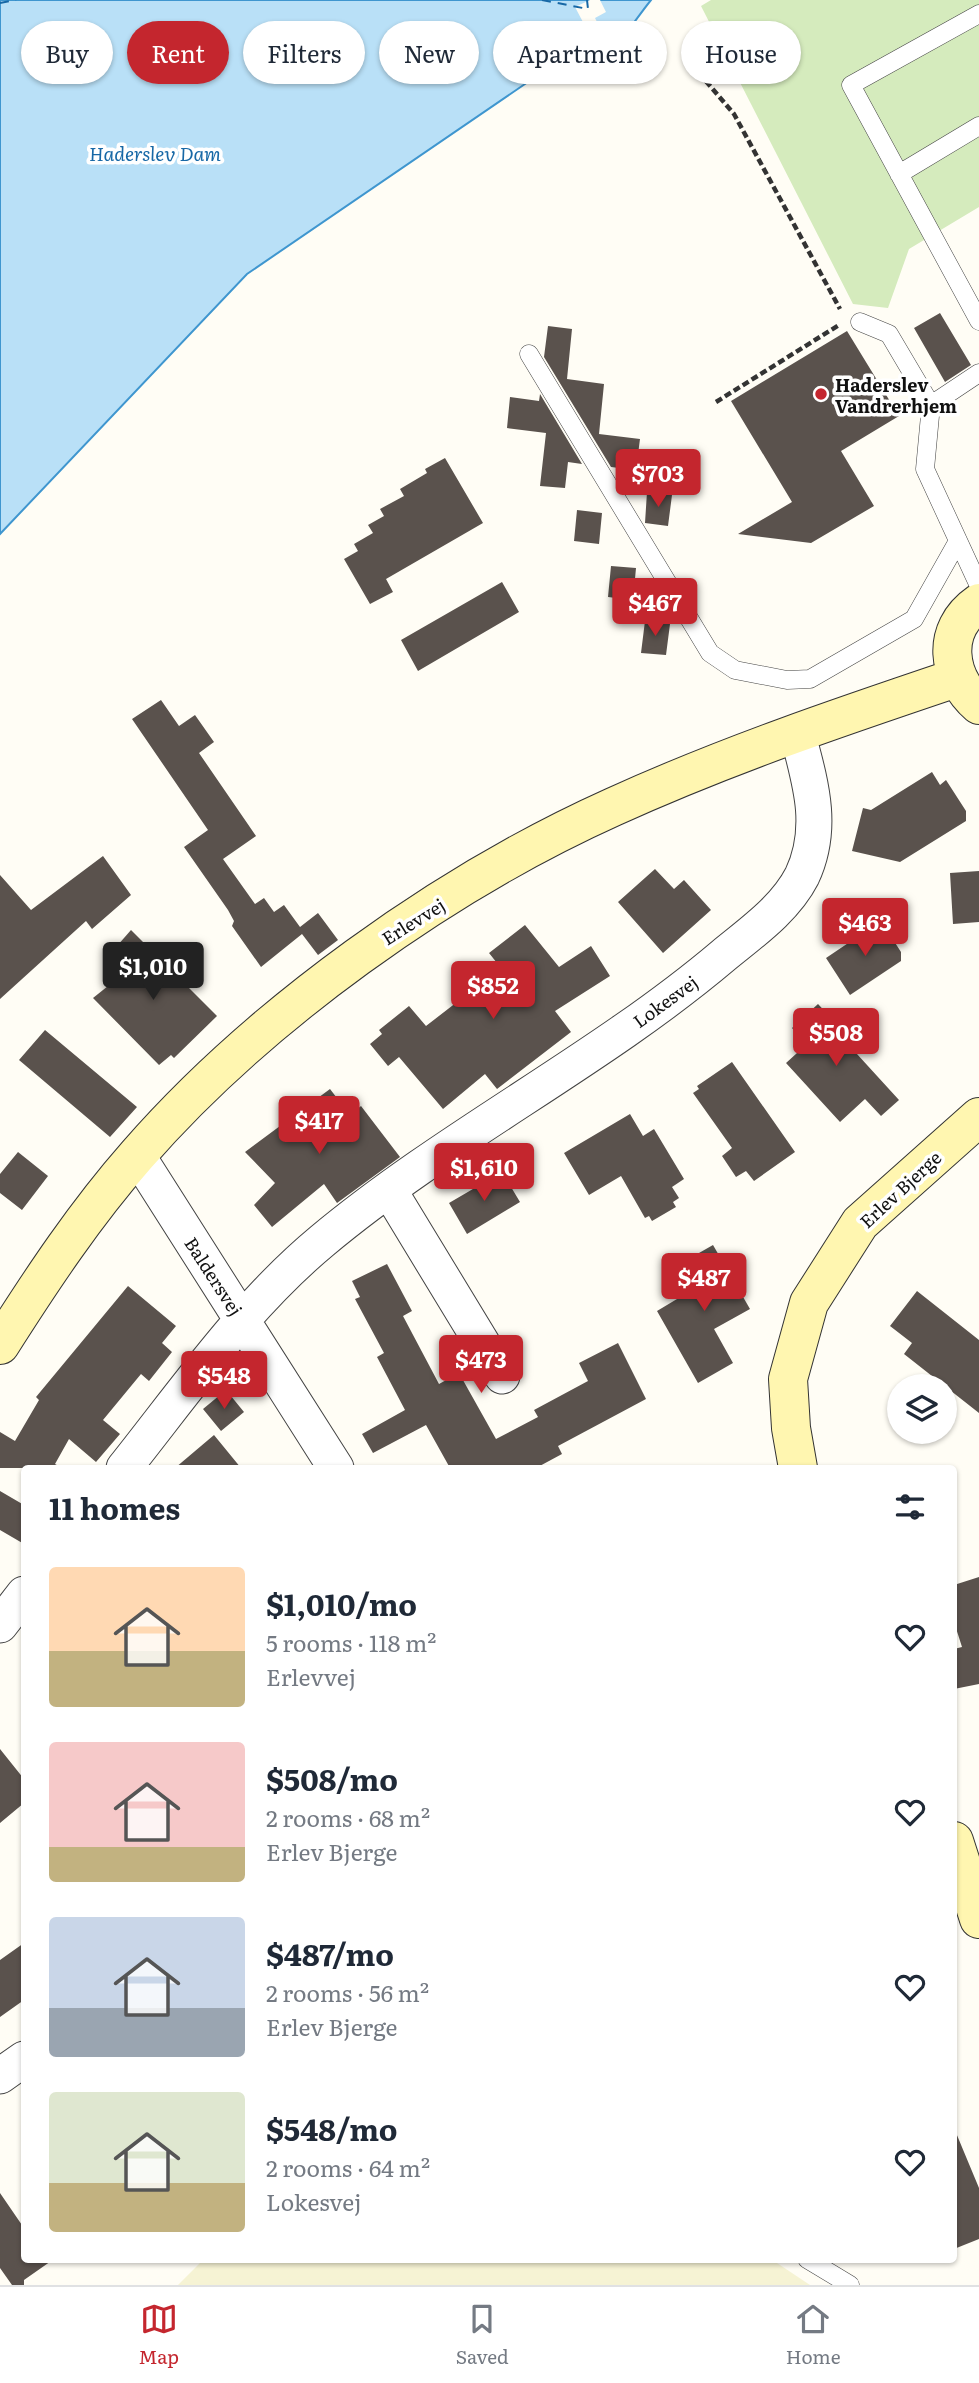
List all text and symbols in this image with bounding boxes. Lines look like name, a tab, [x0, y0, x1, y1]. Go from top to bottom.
chip: Buy	[21, 21, 113, 84]
chip: Rent	[127, 21, 229, 84]
chip: Filters	[243, 21, 365, 84]
chip: New	[379, 21, 479, 84]
chip: Apartment	[493, 21, 667, 84]
chip: House	[681, 21, 801, 84]
water label: Haderslev Dam	[89, 139, 221, 167]
place label: Haderslev Vandrerhjem	[835, 371, 957, 419]
marker: Haderslev Vandrerhjem	[813, 386, 829, 402]
pin: $703	[617, 449, 699, 509]
text: $703	[632, 455, 684, 489]
pin: $467	[614, 578, 696, 638]
text: $467	[628, 584, 682, 618]
street label: Erlevvej	[376, 891, 450, 951]
pin: $463	[824, 898, 906, 958]
text: $463	[838, 904, 892, 938]
pin: $1,010	[96, 942, 210, 1002]
text: $1,010	[119, 948, 187, 982]
pin: $852	[452, 962, 534, 1021]
text: $852	[467, 967, 519, 1001]
street label: Lokesvej	[627, 968, 703, 1034]
pin: $508	[795, 1009, 877, 1068]
text: $508	[809, 1014, 863, 1048]
pin: $417	[278, 1096, 360, 1156]
text: $417	[295, 1102, 343, 1136]
pin: $1,610	[427, 1144, 541, 1203]
street label: Erlev Bjerge	[853, 1144, 947, 1234]
text: $1,610	[450, 1149, 518, 1183]
street label: Baldersvej	[178, 1231, 250, 1321]
pin: $487	[663, 1254, 745, 1313]
text: $487	[677, 1259, 731, 1293]
pin: $473	[440, 1336, 522, 1395]
text: $473	[455, 1341, 507, 1375]
pin: $548	[183, 1352, 265, 1411]
text: $548	[197, 1357, 251, 1391]
map controls	[887, 1374, 957, 1444]
button: layers	[887, 1374, 957, 1444]
text: 11 homes	[49, 1485, 180, 1529]
icon: filters	[891, 1488, 929, 1526]
text: $1,010/mo	[266, 1581, 417, 1625]
icon: home	[105, 1595, 189, 1679]
icon: heart	[891, 1618, 929, 1656]
text: 5 rooms · 118 m²	[266, 1625, 436, 1659]
text: Erlevvej	[266, 1659, 356, 1693]
text: $508/mo	[266, 1756, 398, 1800]
icon: home	[105, 1770, 189, 1854]
icon: heart	[891, 1793, 929, 1831]
text: 2 rooms · 68 m²	[266, 1800, 430, 1834]
text: Erlev Bjerge	[266, 1834, 398, 1868]
text: $487/mo	[266, 1931, 394, 1975]
icon: home	[105, 1945, 189, 2029]
icon: heart	[891, 1968, 929, 2006]
text: 2 rooms · 56 m²	[266, 1975, 429, 2009]
text: Erlev Bjerge	[266, 2009, 398, 2043]
text: $548/mo	[266, 2106, 398, 2150]
icon: home	[105, 2120, 189, 2204]
icon: heart	[891, 2143, 929, 2181]
text: 2 rooms · 64 m²	[266, 2150, 430, 2184]
text: Lokesvej	[266, 2184, 361, 2218]
tab: Map	[138, 2300, 179, 2370]
tab: Saved	[456, 2300, 509, 2370]
tab: Home	[786, 2300, 841, 2370]

